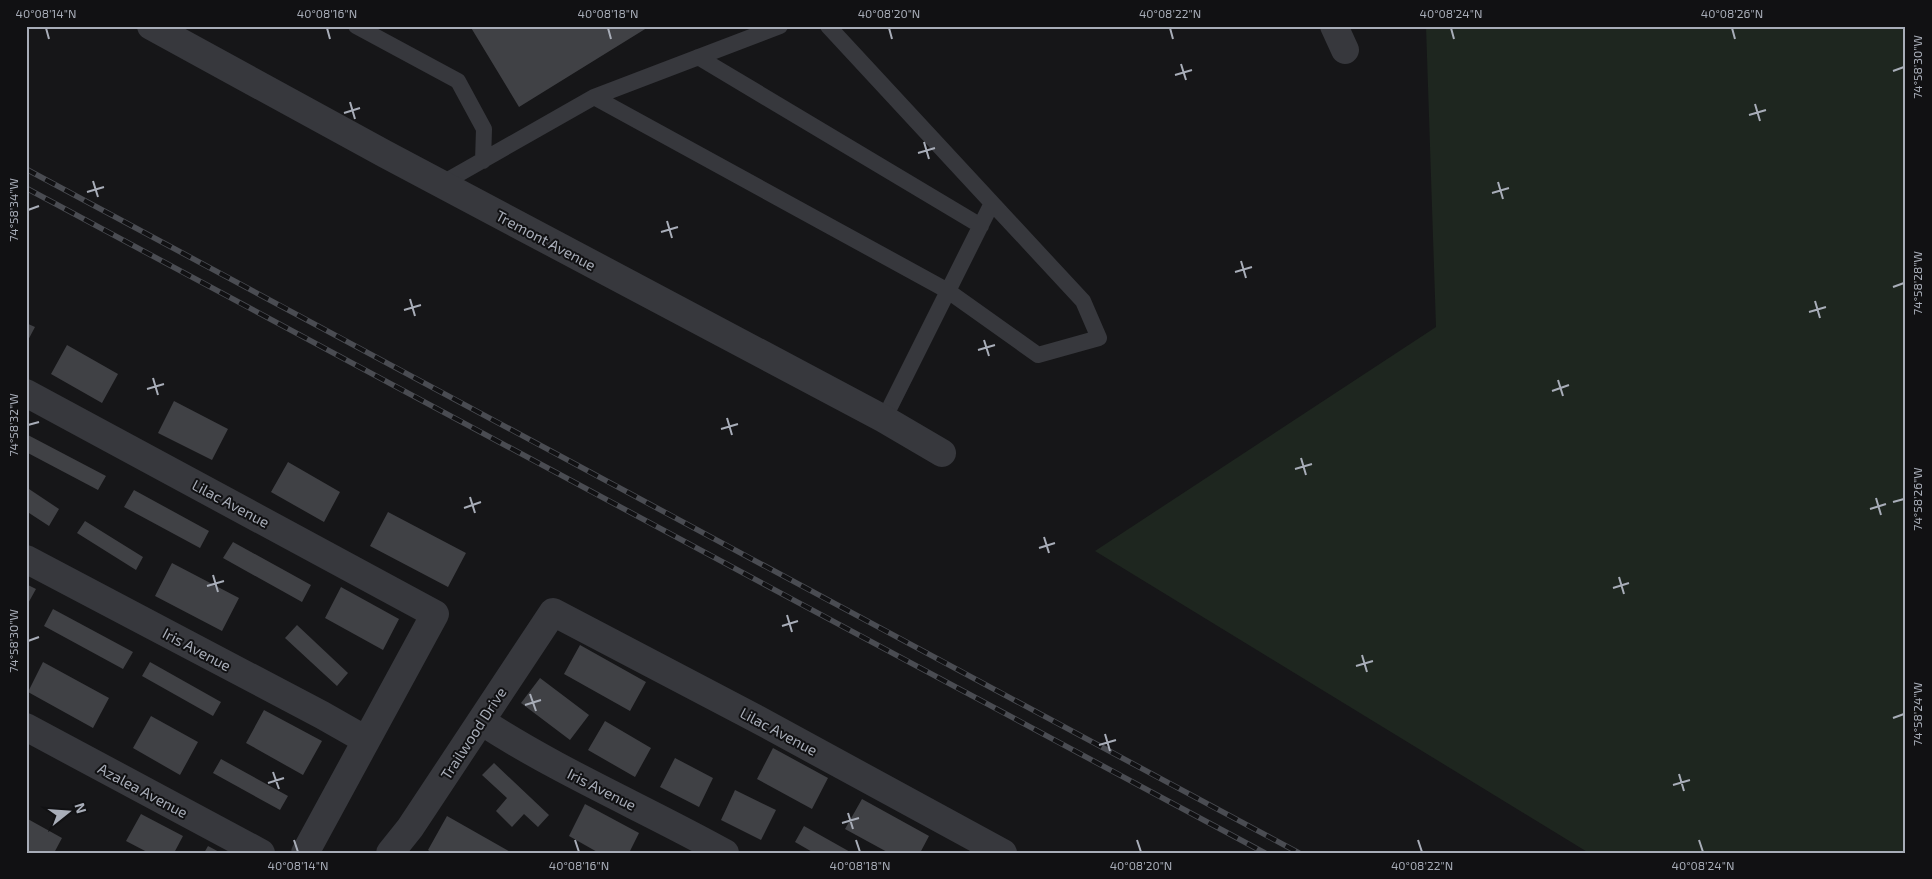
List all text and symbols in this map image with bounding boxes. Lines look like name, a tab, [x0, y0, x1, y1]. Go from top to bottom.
text: 40°08'14"N	[16, 6, 76, 20]
text: 40°08'16"N	[297, 6, 357, 20]
text: 40°08'18"N	[578, 6, 638, 20]
text: 40°08'20"N	[858, 6, 920, 20]
text: 40°08'22"N	[1139, 6, 1201, 20]
text: 40°08'24"N	[1420, 6, 1482, 20]
text: 40°08'26"N	[1701, 6, 1763, 20]
text: 74°58'30"W	[1910, 35, 1924, 99]
text: 74°58'34"W	[6, 178, 20, 242]
street label: Tremont Avenue	[493, 206, 599, 274]
text: 74°58'28"W	[1910, 251, 1924, 315]
text: 74°58'32"W	[6, 393, 20, 457]
text: 74°58'26"W	[1910, 467, 1924, 531]
street label: Lilac Avenue	[189, 475, 273, 531]
text: 74°58'30"W	[6, 609, 20, 673]
street label: Iris Avenue	[160, 624, 234, 674]
text: 74°58'24"W	[1910, 682, 1924, 746]
street label: Trailwood Drive	[436, 683, 510, 783]
street label: Lilac Avenue	[737, 703, 821, 759]
street label: Azalea Avenue	[95, 759, 191, 821]
street label: Iris Avenue	[565, 764, 639, 814]
north arrow	[42, 786, 92, 836]
text: N	[71, 801, 91, 815]
text: 40°08'14"N	[268, 858, 328, 872]
text: 40°08'16"N	[549, 858, 609, 872]
text: 40°08'18"N	[830, 858, 890, 872]
text: 40°08'20"N	[1110, 858, 1172, 872]
text: 40°08'22"N	[1391, 858, 1453, 872]
text: 40°08'24"N	[1672, 858, 1734, 872]

